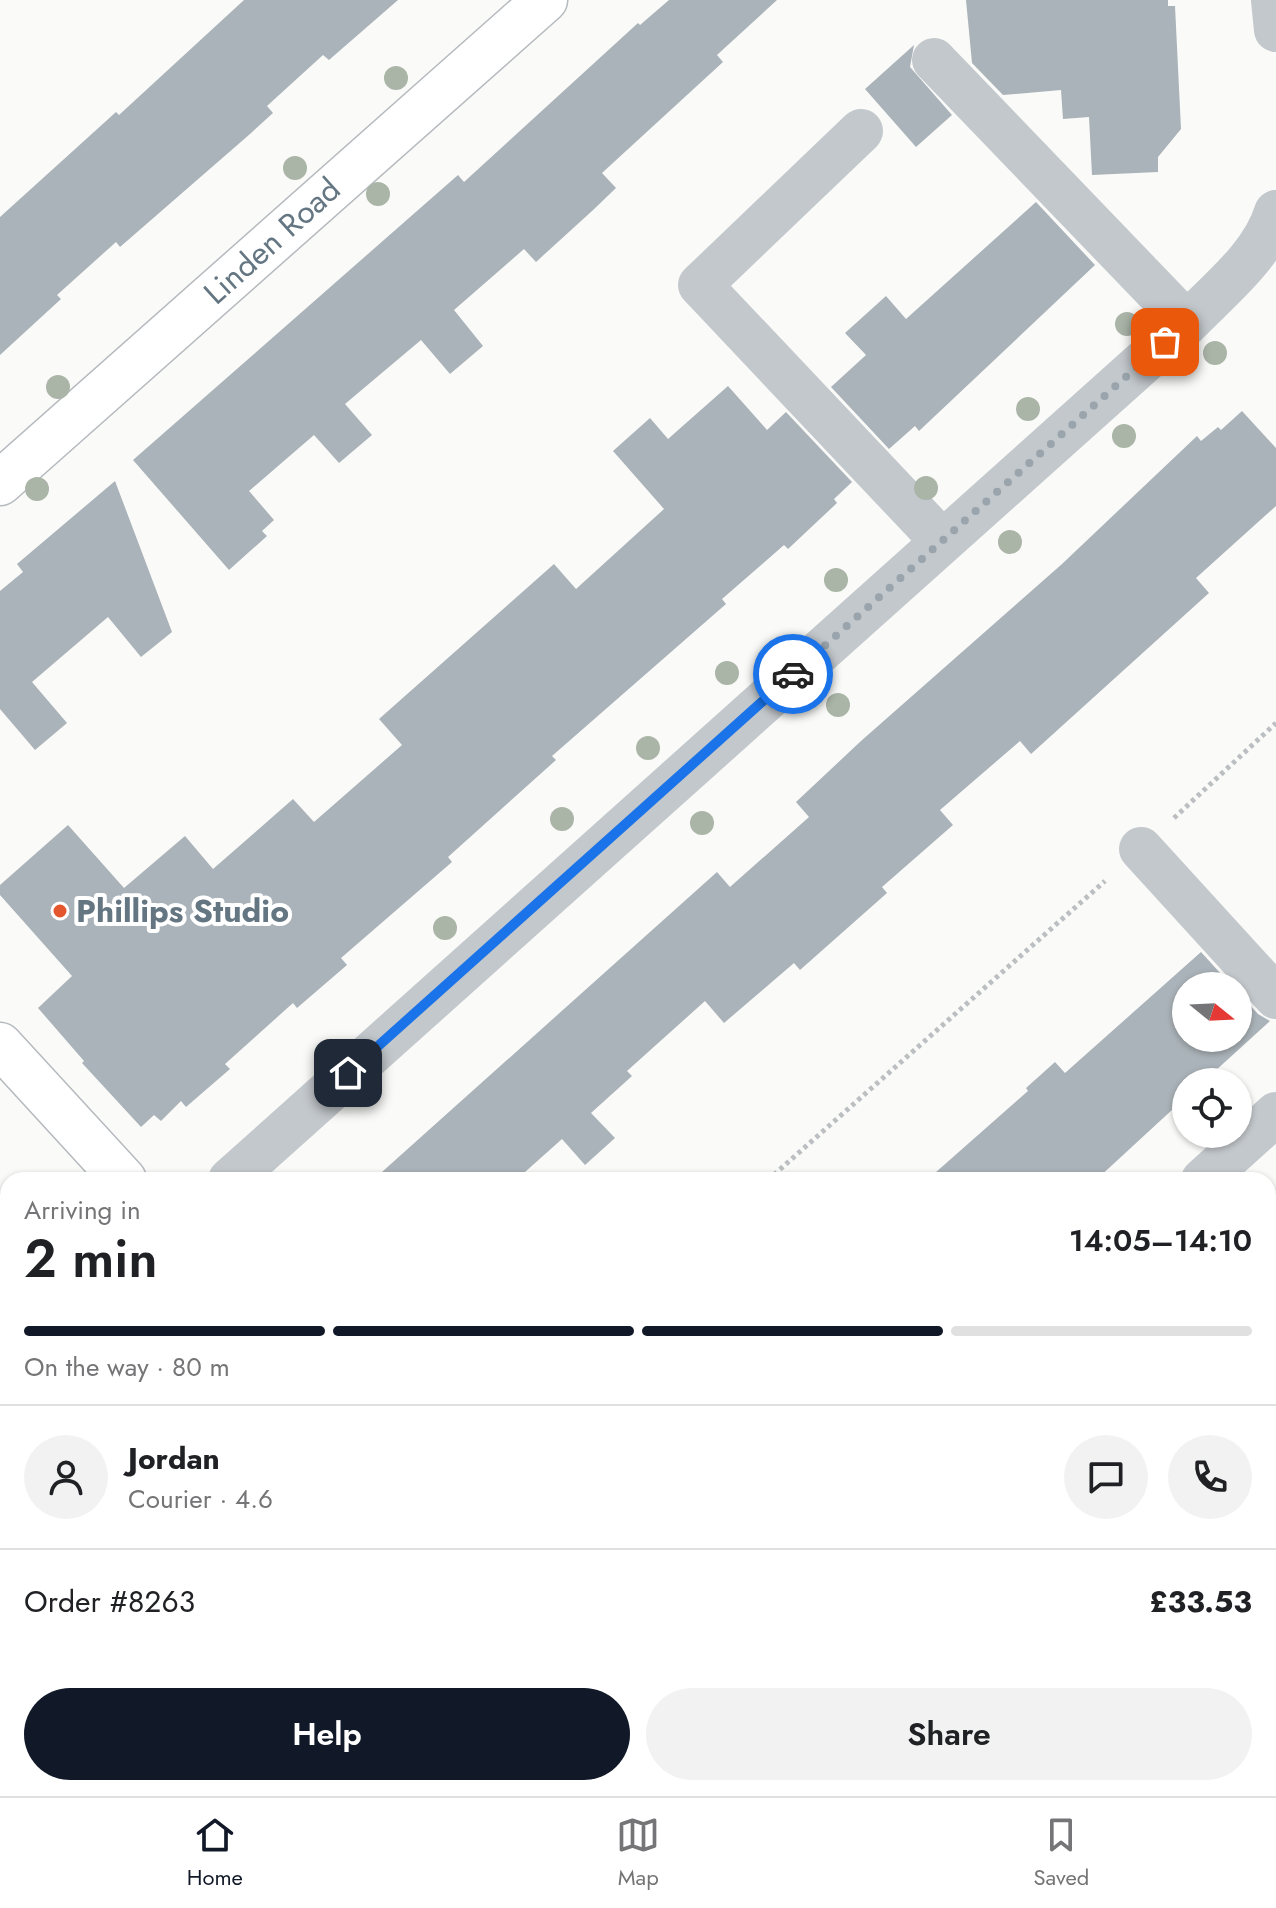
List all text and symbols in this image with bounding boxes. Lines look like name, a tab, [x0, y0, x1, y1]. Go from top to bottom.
street label: Linden Road	[194, 167, 350, 315]
pin	[1131, 308, 1199, 376]
icon: bag	[1143, 320, 1187, 364]
courier	[753, 634, 833, 714]
icon: car	[771, 652, 815, 696]
place label: Phillips Studio	[76, 888, 289, 934]
marker: Phillips Studio	[51, 902, 69, 920]
north arrow	[1172, 972, 1252, 1052]
map controls	[1172, 972, 1252, 1148]
pin	[314, 1039, 382, 1107]
icon: home	[326, 1051, 370, 1095]
button: locate	[1172, 1068, 1252, 1148]
text: Arriving in	[24, 1191, 141, 1229]
text: 14:05–14:10	[1069, 1219, 1252, 1262]
text: 2 min	[24, 1221, 157, 1297]
text: On the way · 80 m	[24, 1348, 230, 1386]
button: person	[24, 1435, 108, 1519]
button: chat	[1064, 1435, 1148, 1519]
button: phone	[1168, 1435, 1252, 1519]
text: Jordan	[128, 1437, 220, 1480]
text: Courier · 4.6	[128, 1480, 273, 1518]
text: Order #8263	[24, 1580, 195, 1623]
text: £33.53	[1149, 1580, 1252, 1623]
button: Help	[24, 1688, 630, 1780]
button: Share	[646, 1688, 1252, 1780]
tab: Home	[187, 1813, 243, 1893]
tab: Map	[616, 1813, 660, 1893]
tab: Saved	[1034, 1813, 1089, 1893]

